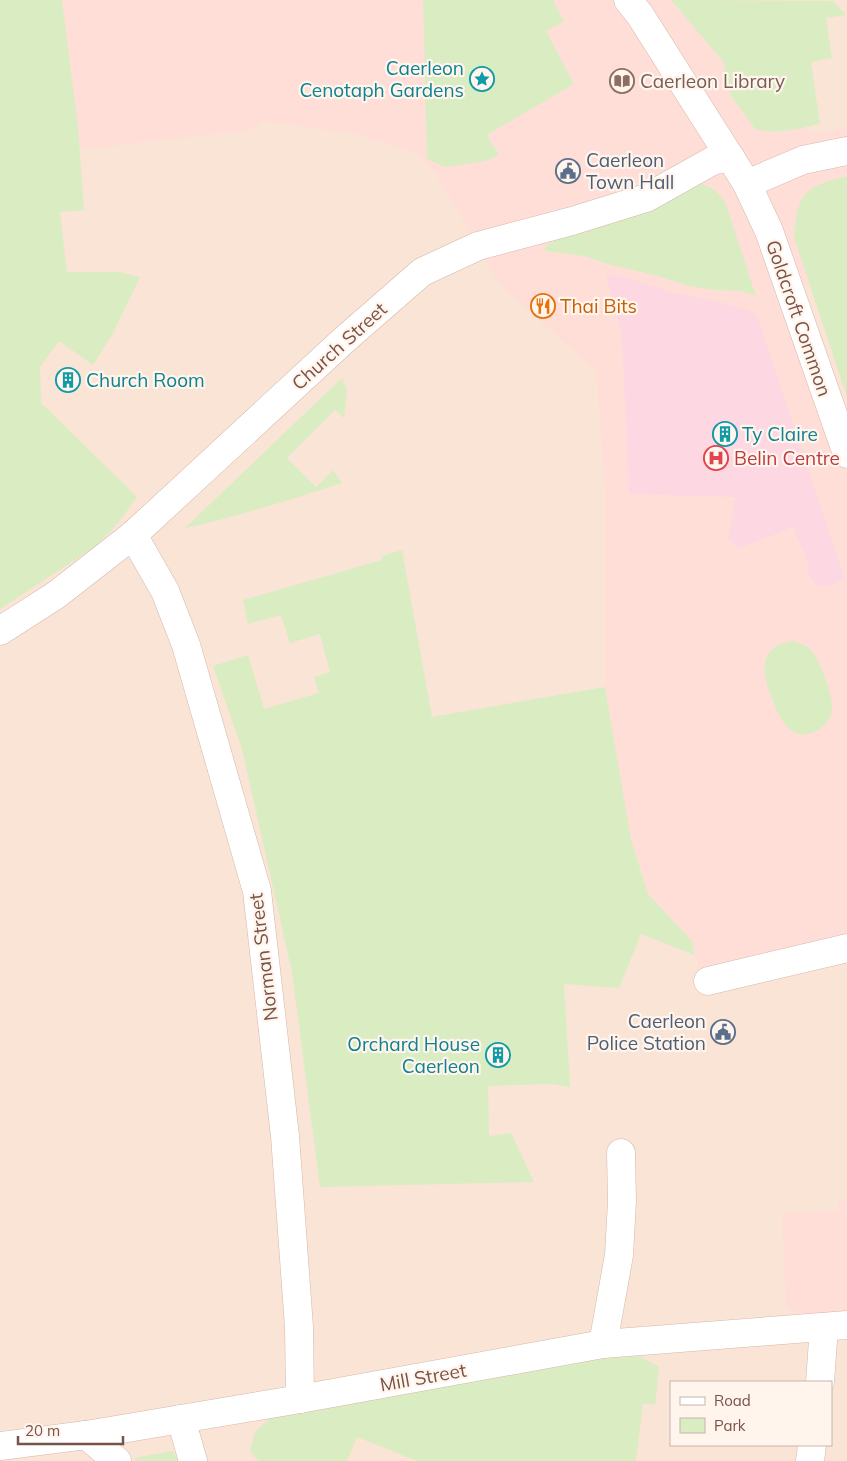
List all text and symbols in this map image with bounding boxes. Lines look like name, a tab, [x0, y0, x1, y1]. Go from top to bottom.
place label: Caerleon Cenotaph Gardens	[300, 56, 464, 102]
place icon: Caerleon Cenotaph Gardens	[469, 66, 495, 92]
library icon: Caerleon Library	[609, 68, 635, 94]
place label: Caerleon Library	[640, 69, 785, 93]
place label: Caerleon Town Hall	[586, 148, 674, 194]
public building icon: Caerleon Town Hall	[555, 158, 581, 184]
street label: Goldcroft Common	[761, 237, 837, 399]
restaurant icon: Thai Bits	[530, 293, 556, 319]
place label: Thai Bits	[560, 294, 637, 318]
street label: Church Street	[286, 297, 392, 395]
building icon: Church Room	[55, 367, 81, 393]
place label: Church Room	[86, 368, 205, 392]
building icon: Ty Claire	[712, 421, 738, 447]
place label: Ty Claire	[742, 422, 818, 446]
hospital icon: Belin Centre	[703, 445, 729, 471]
place label: Belin Centre	[734, 446, 840, 470]
street label: Norman Street	[243, 891, 283, 1022]
place label: Caerleon Police Station	[587, 1009, 706, 1055]
public building icon: Caerleon Police Station	[710, 1019, 736, 1045]
place label: Orchard House Caerleon	[347, 1032, 480, 1078]
building icon: Orchard House Caerleon	[485, 1042, 511, 1068]
street label: Mill Street	[378, 1358, 468, 1396]
legend	[670, 1381, 832, 1446]
text: Road	[714, 1391, 751, 1410]
scale bar	[18, 1414, 122, 1446]
text: Park	[714, 1416, 746, 1435]
text: 20 m	[25, 1421, 60, 1440]

